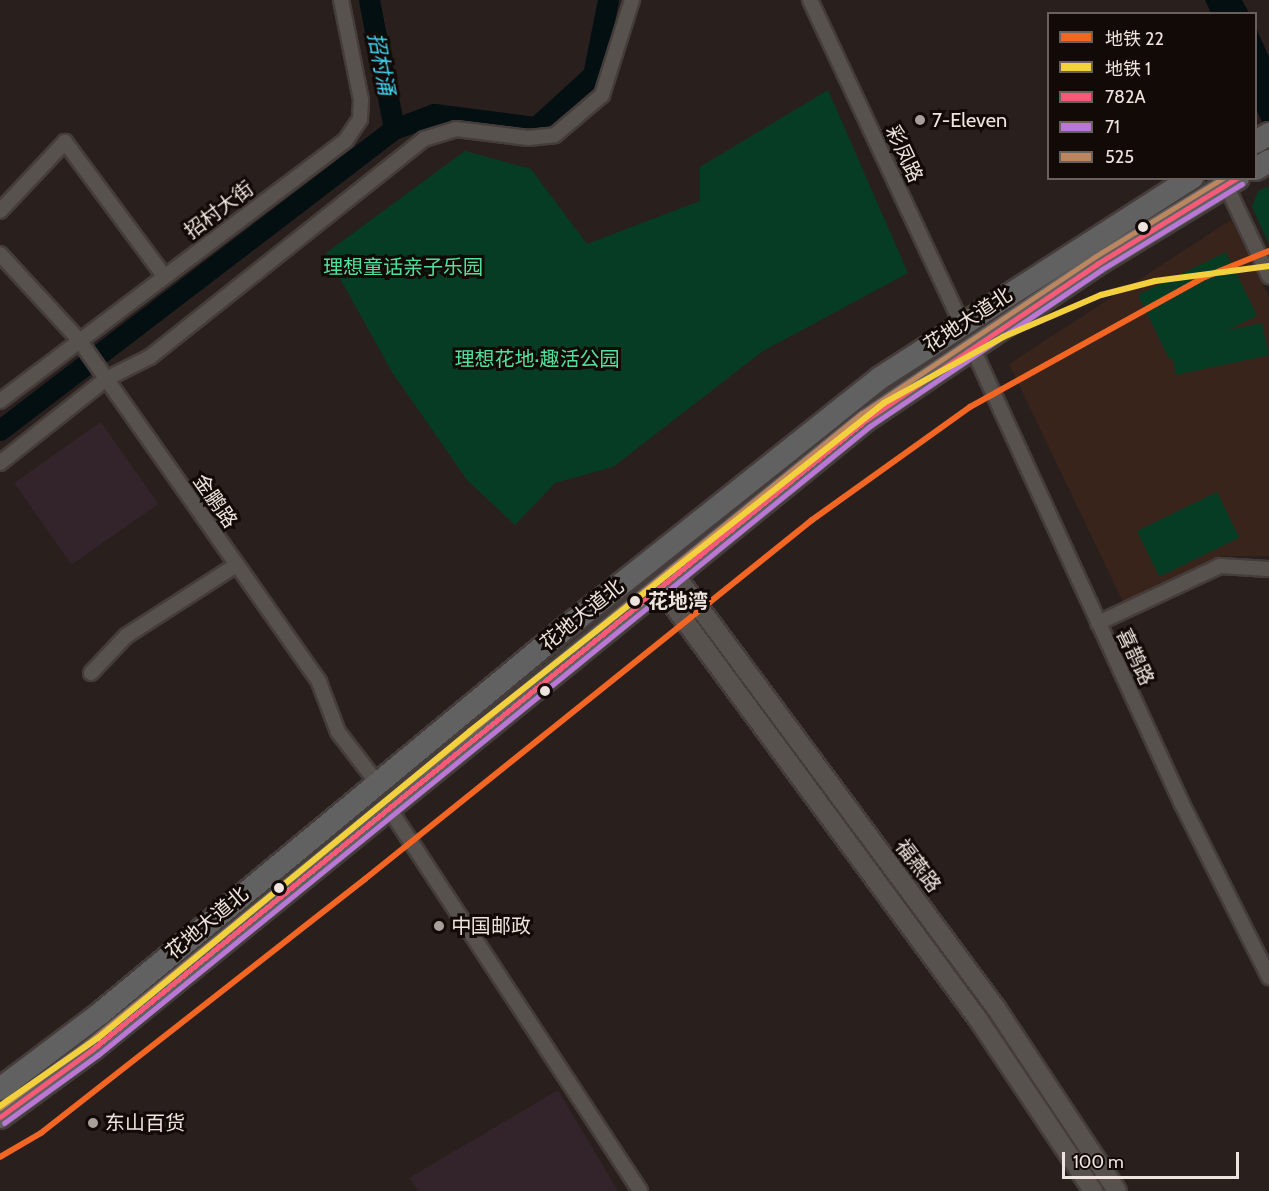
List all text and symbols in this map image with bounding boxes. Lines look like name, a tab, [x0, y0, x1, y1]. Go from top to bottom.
legend	[1047, 12, 1257, 180]
text: 地铁 22	[1105, 28, 1164, 50]
water label: 招村涌	[363, 31, 399, 97]
text: 地铁 1	[1105, 58, 1151, 80]
text: 782A	[1105, 86, 1145, 108]
place label: 7-Eleven	[932, 108, 1007, 132]
marker: 7-Eleven	[913, 113, 927, 127]
text: 71	[1105, 116, 1120, 138]
street label: 彩凤路	[880, 122, 928, 186]
text: 525	[1105, 146, 1134, 168]
street label: 招村大街	[180, 176, 258, 244]
unlabelled marker	[1137, 221, 1149, 233]
park label: 理想童话亲子乐园	[323, 255, 483, 279]
street label: 花地大道北	[920, 283, 1016, 357]
park label: 理想花地·趣活公园	[455, 347, 619, 371]
street label: 金鹏路	[188, 470, 242, 532]
street label: 花地大道北	[536, 574, 628, 656]
place label: 花地湾	[648, 589, 708, 613]
marker: 花地湾	[626, 592, 644, 610]
street label: 喜鹊路	[1111, 625, 1159, 689]
unlabelled marker	[539, 685, 551, 697]
street label: 福燕路	[890, 835, 946, 897]
street label: 花地大道北	[161, 882, 253, 964]
unlabelled marker	[273, 882, 285, 894]
place label: 中国邮政	[451, 914, 531, 938]
marker: 中国邮政	[432, 919, 446, 933]
place label: 东山百货	[105, 1111, 185, 1135]
marker: 东山百货	[86, 1116, 100, 1130]
scale bar	[1065, 1140, 1242, 1178]
text: 100 m	[1073, 1151, 1124, 1173]

